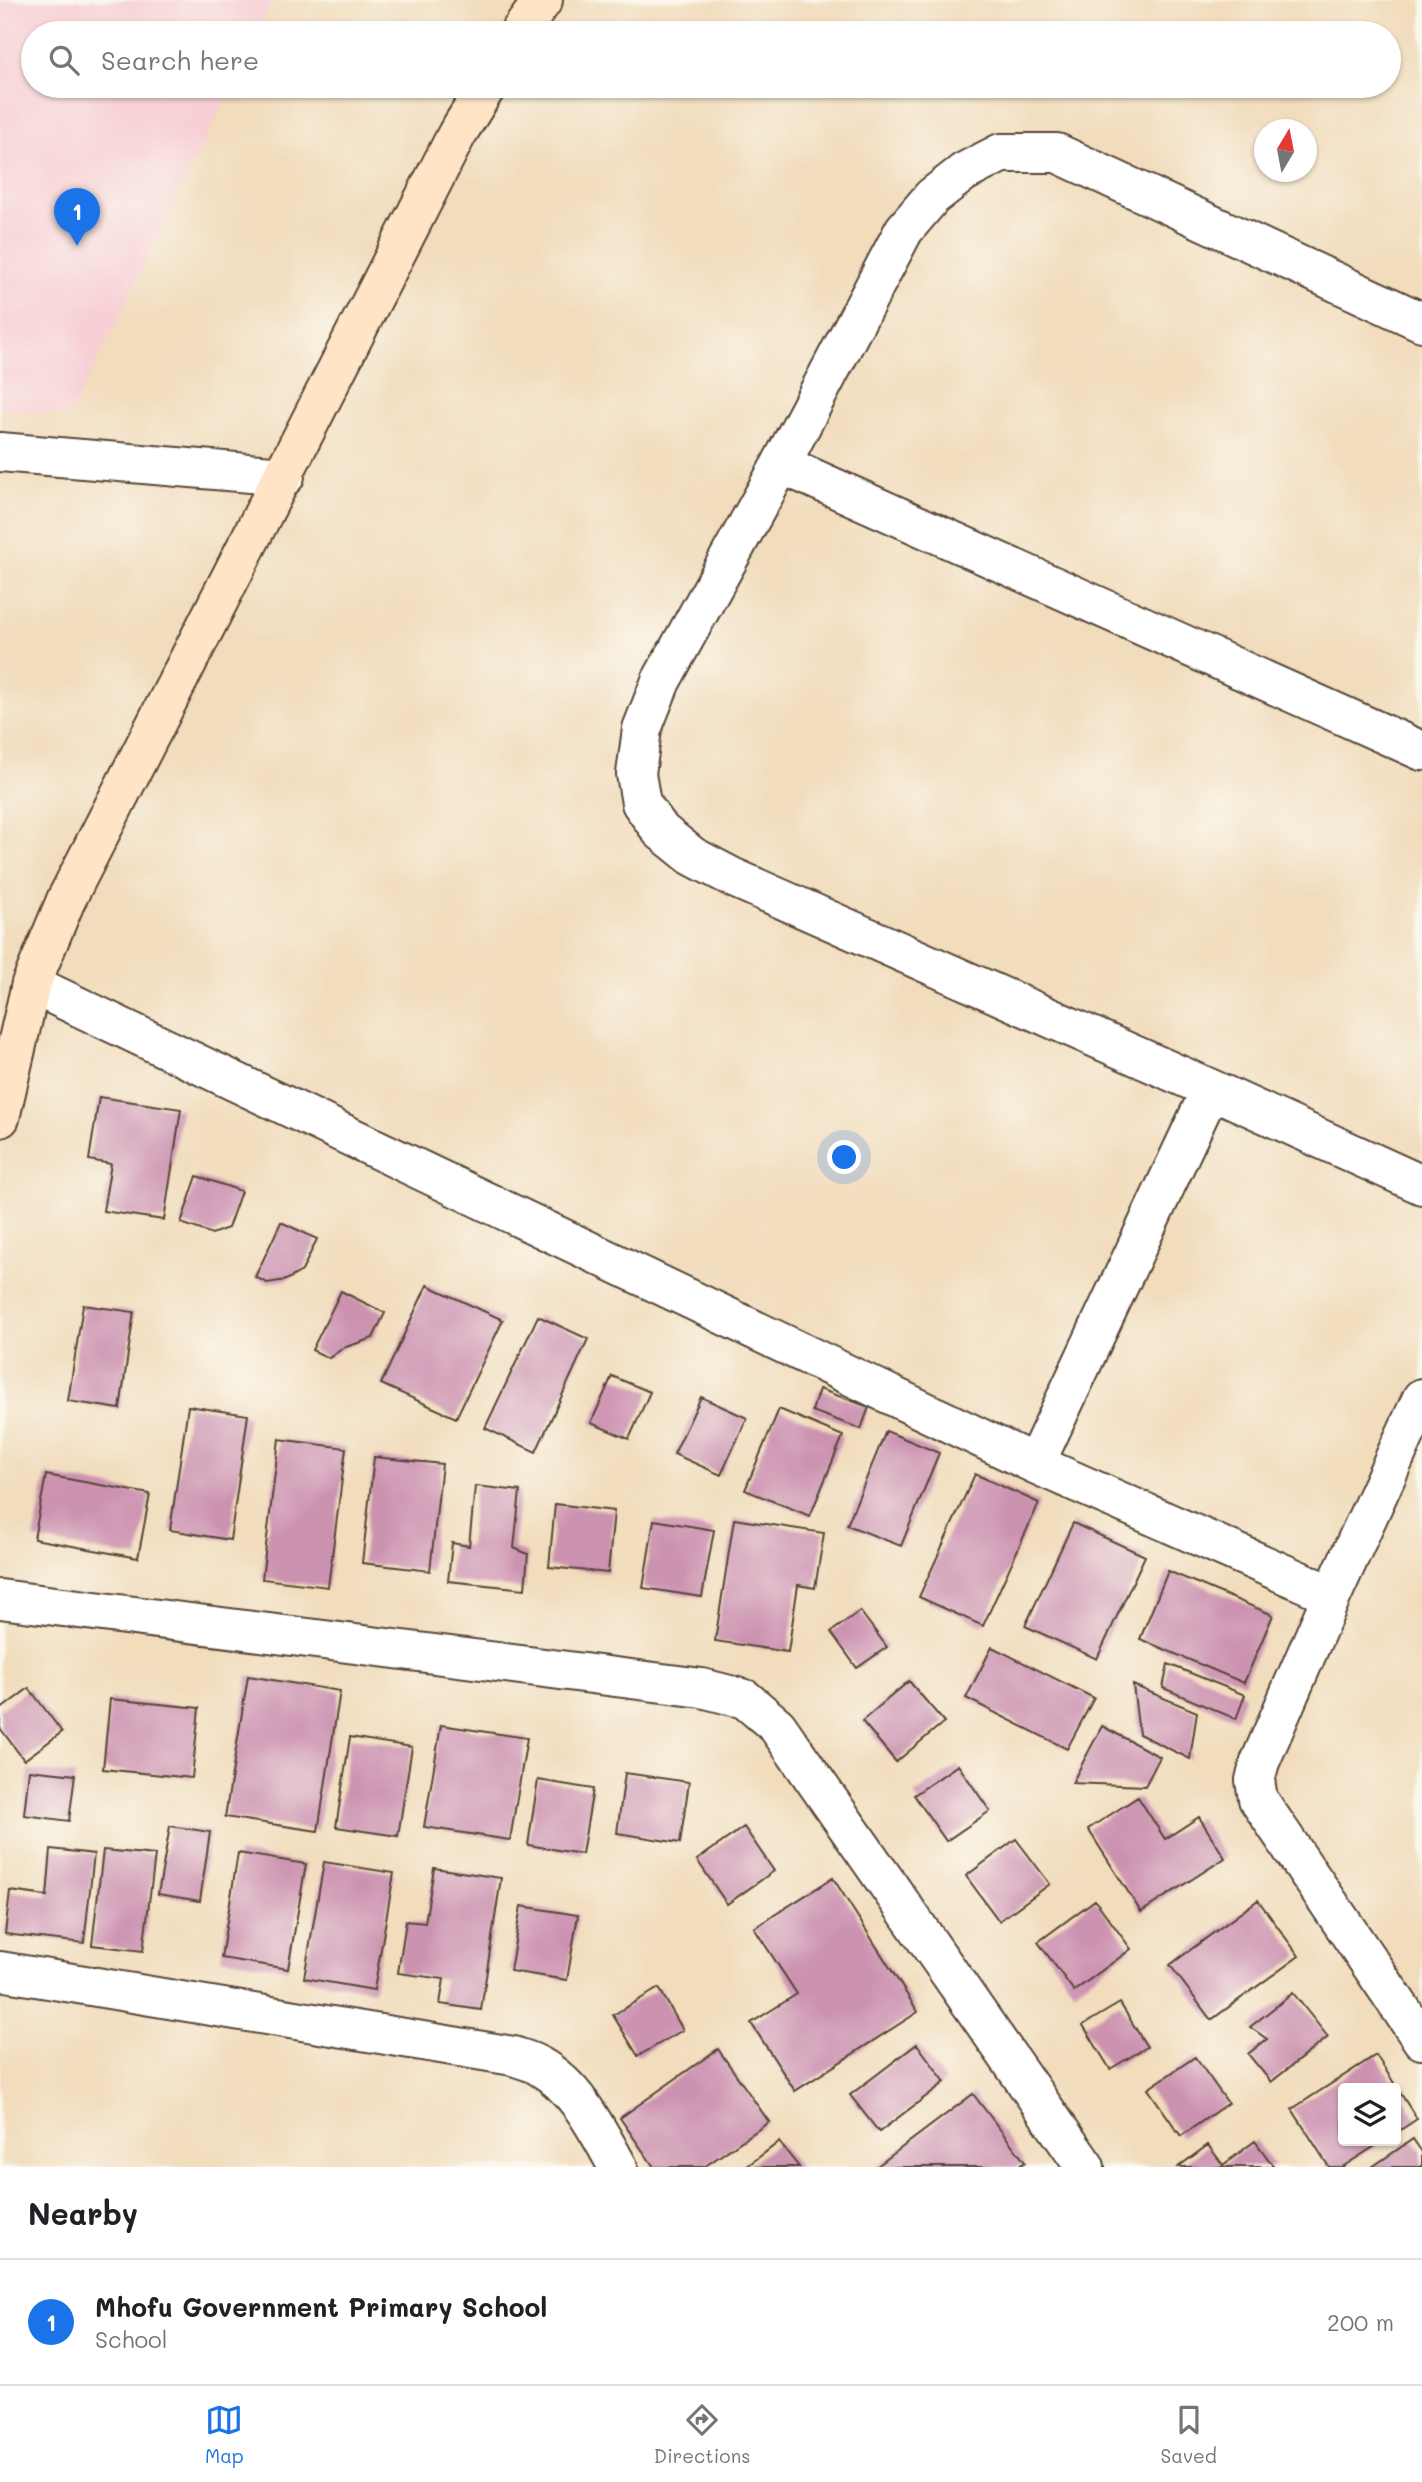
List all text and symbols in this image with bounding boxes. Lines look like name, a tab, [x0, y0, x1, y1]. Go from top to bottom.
search box	[21, 21, 1401, 98]
icon: search	[45, 41, 83, 79]
text: Search here	[101, 43, 259, 77]
north arrow	[1254, 119, 1317, 182]
pin: 1	[54, 188, 100, 246]
your location	[827, 1140, 861, 1174]
map controls	[1338, 2083, 1401, 2146]
button: layers	[1338, 2083, 1401, 2146]
text: Nearby	[28, 2193, 138, 2233]
text: Mhofu Government Primary School	[95, 2290, 547, 2324]
text: 1	[46, 2307, 56, 2337]
text: 200 m	[1327, 2307, 1394, 2337]
text: School	[95, 2324, 168, 2354]
tab: Map	[205, 2401, 244, 2468]
tab: Directions	[654, 2401, 750, 2468]
tab: Saved	[1161, 2401, 1217, 2468]

